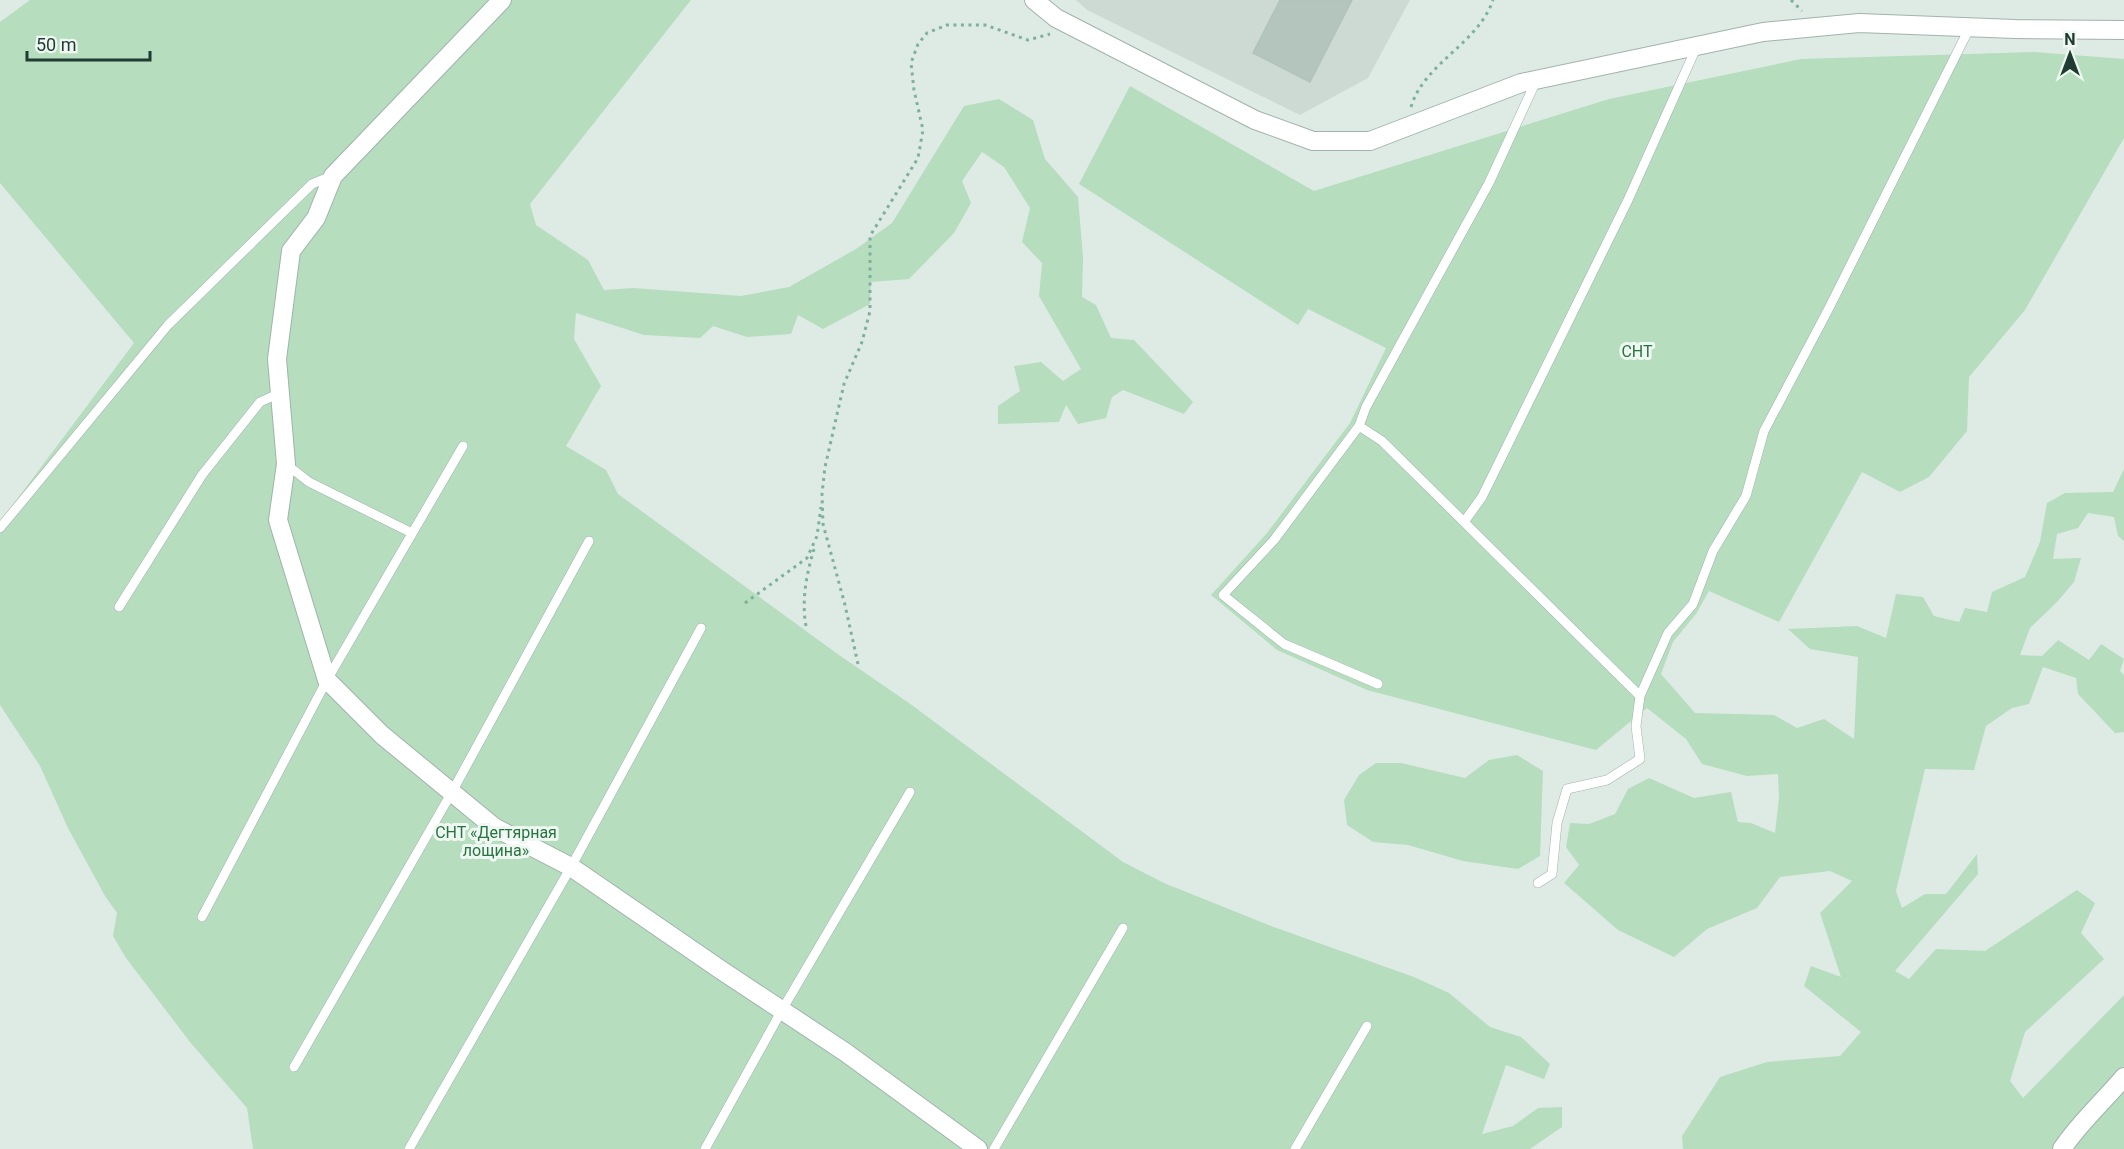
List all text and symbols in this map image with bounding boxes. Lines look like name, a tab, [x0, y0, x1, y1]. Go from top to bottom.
scale bar	[27, 24, 150, 62]
north arrow	[2040, 24, 2100, 84]
text: N	[2064, 30, 2076, 49]
text: 50 m	[36, 34, 76, 55]
park label: СНТ	[1621, 342, 1653, 361]
park label: СНТ «Дегтярная лощина»	[435, 823, 557, 860]

